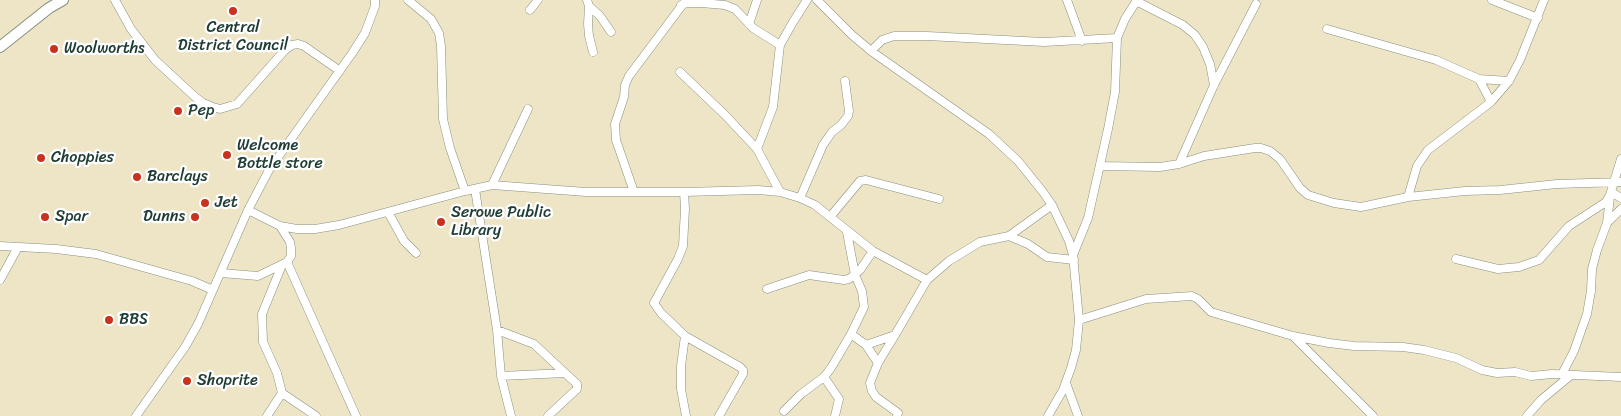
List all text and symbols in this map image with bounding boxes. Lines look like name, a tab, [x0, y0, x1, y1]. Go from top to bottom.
marker: Central District Council	[227, 5, 239, 17]
place label: Central District Council	[178, 18, 288, 56]
place label: Woolworths	[64, 39, 145, 59]
marker: Woolworths	[48, 43, 60, 55]
place label: Pep	[188, 101, 214, 121]
marker: Pep	[172, 105, 184, 117]
place label: Welcome Bottle store	[237, 136, 323, 174]
place label: Choppies	[51, 148, 114, 168]
marker: Welcome Bottle store	[221, 149, 233, 161]
marker: Choppies	[35, 152, 47, 164]
place label: Barclays	[147, 167, 208, 187]
marker: Barclays	[131, 171, 143, 183]
place label: Jet	[215, 193, 238, 213]
marker: Jet	[199, 197, 211, 209]
place label: Serowe Public Library	[451, 203, 551, 241]
place label: Spar	[55, 207, 88, 227]
place label: Dunns	[143, 207, 185, 227]
marker: Spar	[39, 211, 51, 223]
marker: Dunns	[189, 211, 201, 223]
marker: Serowe Public Library	[435, 216, 447, 228]
place label: BBS	[119, 310, 148, 330]
marker: BBS	[103, 314, 115, 326]
place label: Shoprite	[197, 371, 258, 391]
marker: Shoprite	[181, 375, 193, 387]

